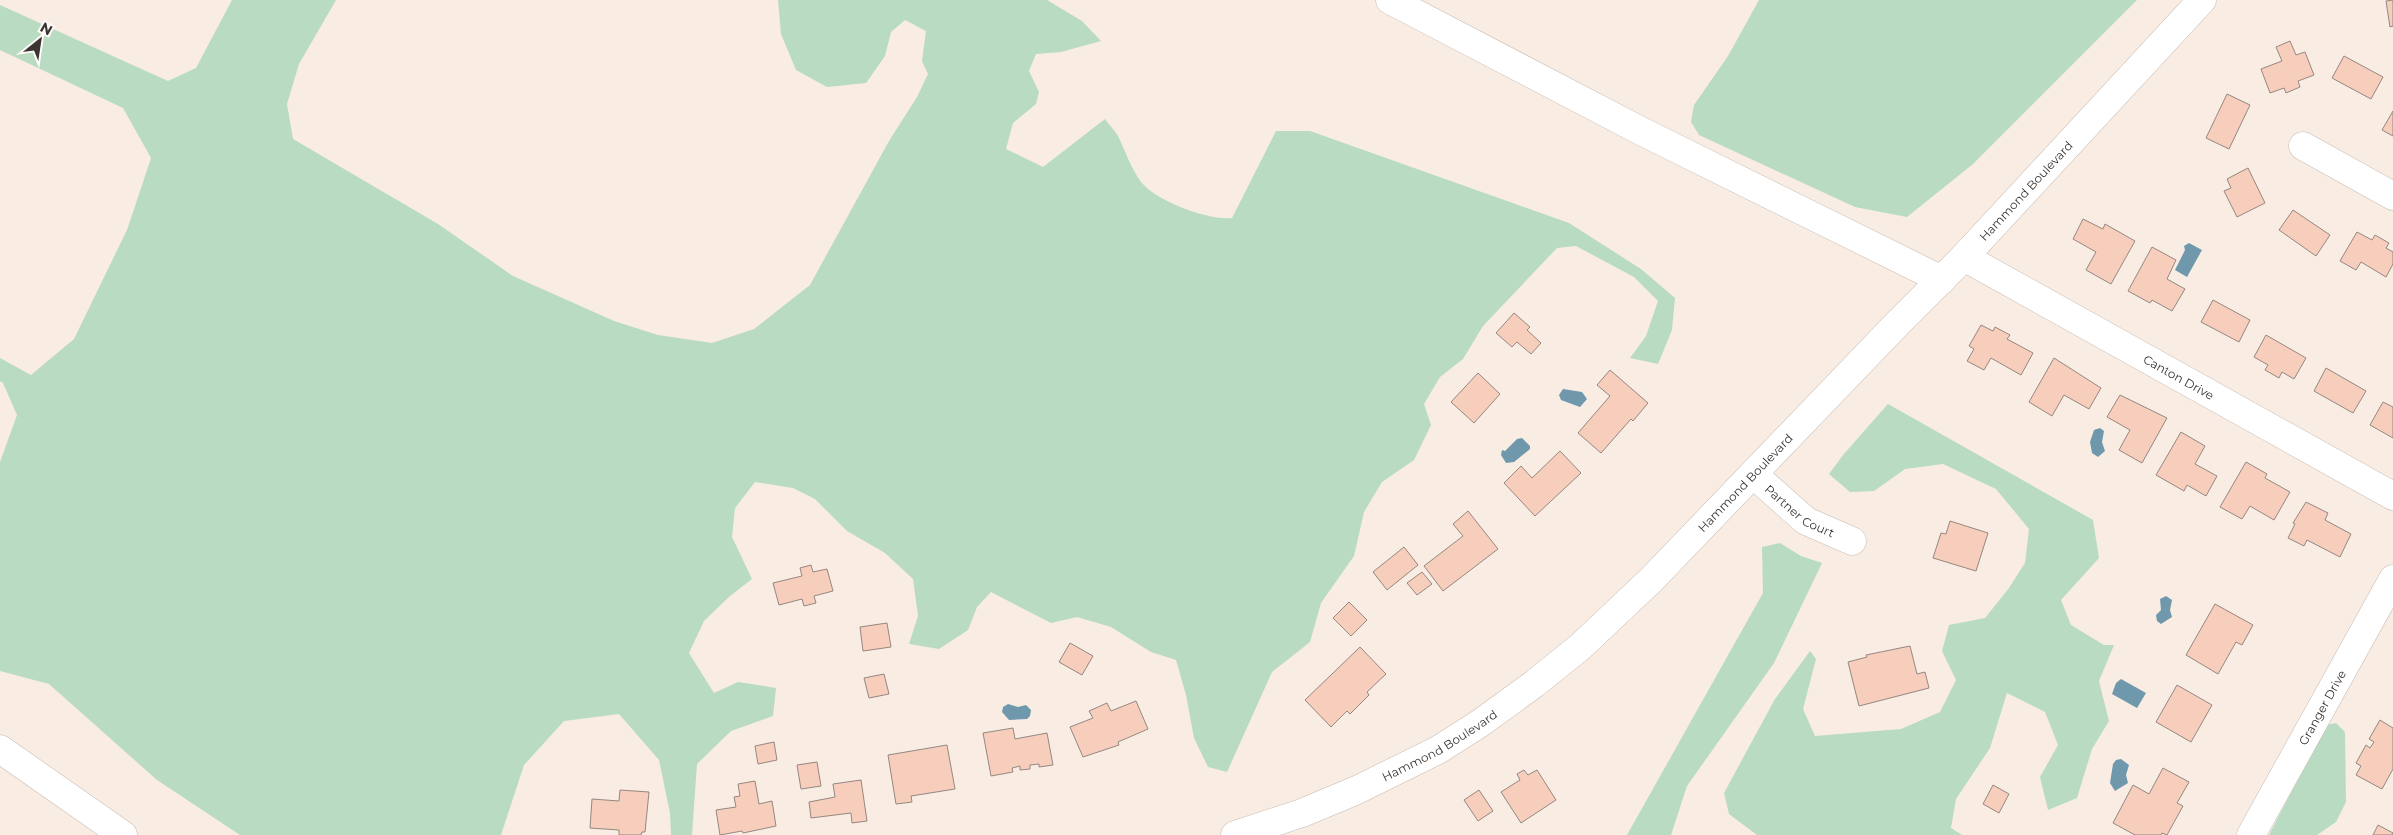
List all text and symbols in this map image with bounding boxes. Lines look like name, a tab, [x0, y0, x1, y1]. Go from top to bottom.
north arrow	[15, 15, 65, 65]
text: N	[37, 18, 56, 39]
street label: Hammond Boulevard	[1976, 138, 2075, 244]
street label: Canton Drive	[2141, 351, 2217, 402]
street label: Hammond Boulevard	[1694, 430, 1795, 535]
street label: Partner Court	[1762, 481, 1837, 540]
street label: Granger Drive	[2295, 667, 2349, 748]
street label: Hammond Boulevard	[1379, 706, 1500, 784]

